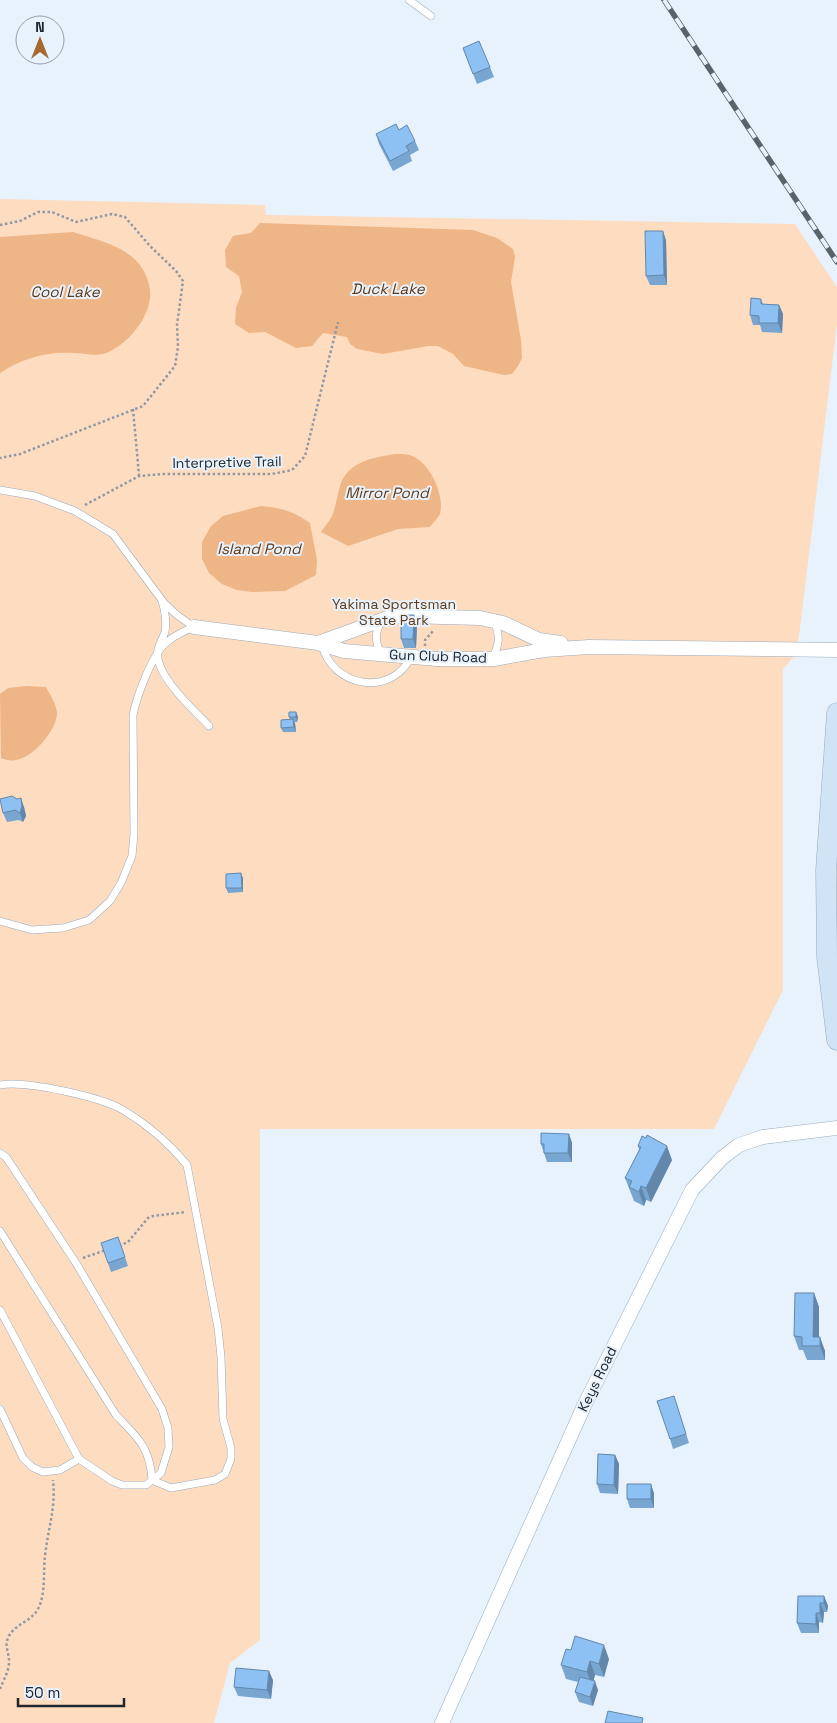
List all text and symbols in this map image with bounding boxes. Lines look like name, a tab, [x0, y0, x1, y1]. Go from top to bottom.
north arrow	[15, 15, 65, 65]
text: N	[35, 18, 45, 36]
water label: Duck Lake	[351, 279, 426, 298]
water label: Cool Lake	[30, 282, 101, 301]
street label: Interpretive Trail	[172, 452, 282, 472]
water label: Mirror Pond	[345, 483, 431, 502]
water label: Island Pond	[217, 539, 303, 558]
park label: Yakima Sportsman State Park	[332, 595, 456, 629]
street label: Gun Club Road	[389, 645, 487, 667]
street label: Keys Road	[573, 1343, 621, 1415]
scale bar	[18, 1676, 124, 1708]
text: 50 m	[25, 1683, 60, 1702]

